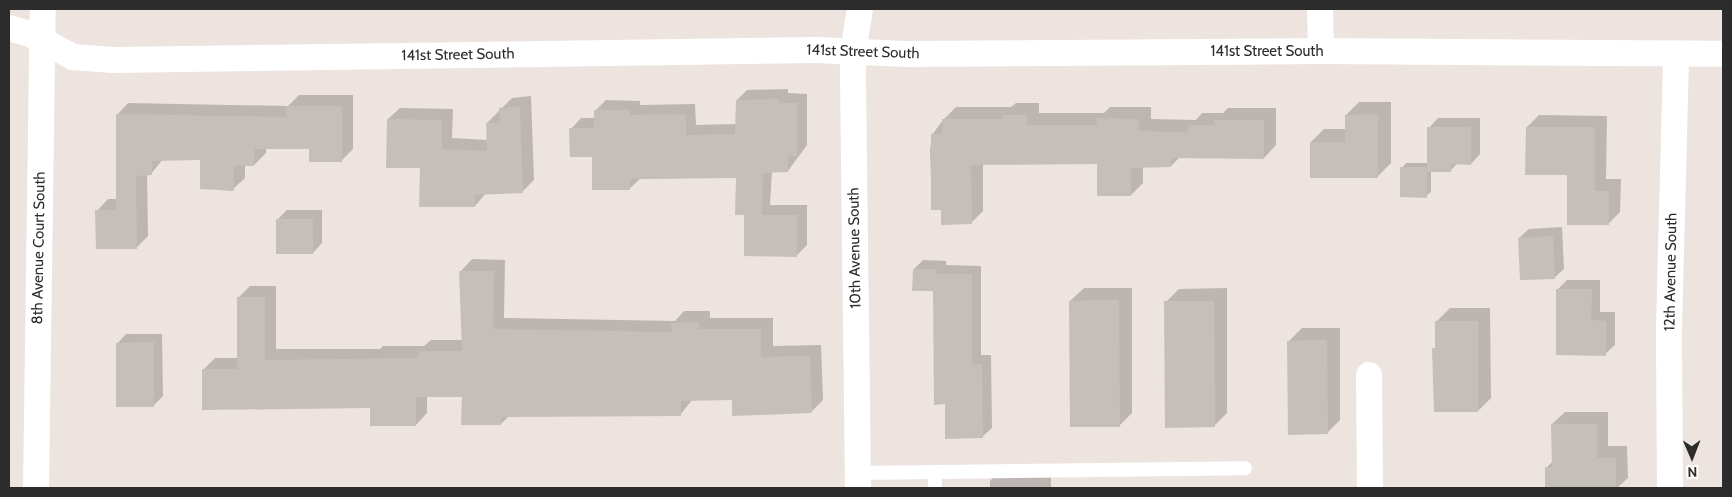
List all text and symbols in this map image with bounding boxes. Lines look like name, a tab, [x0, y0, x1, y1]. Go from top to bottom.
street label: 141st Street South	[806, 41, 920, 63]
street label: 141st Street South	[1210, 43, 1324, 61]
street label: 141st Street South	[401, 45, 515, 65]
street label: 8th Avenue Court South	[29, 171, 49, 325]
street label: 10th Avenue South	[845, 187, 865, 309]
street label: 12th Avenue South	[1661, 213, 1681, 331]
north arrow	[1667, 432, 1717, 482]
text: N	[1687, 463, 1697, 481]

